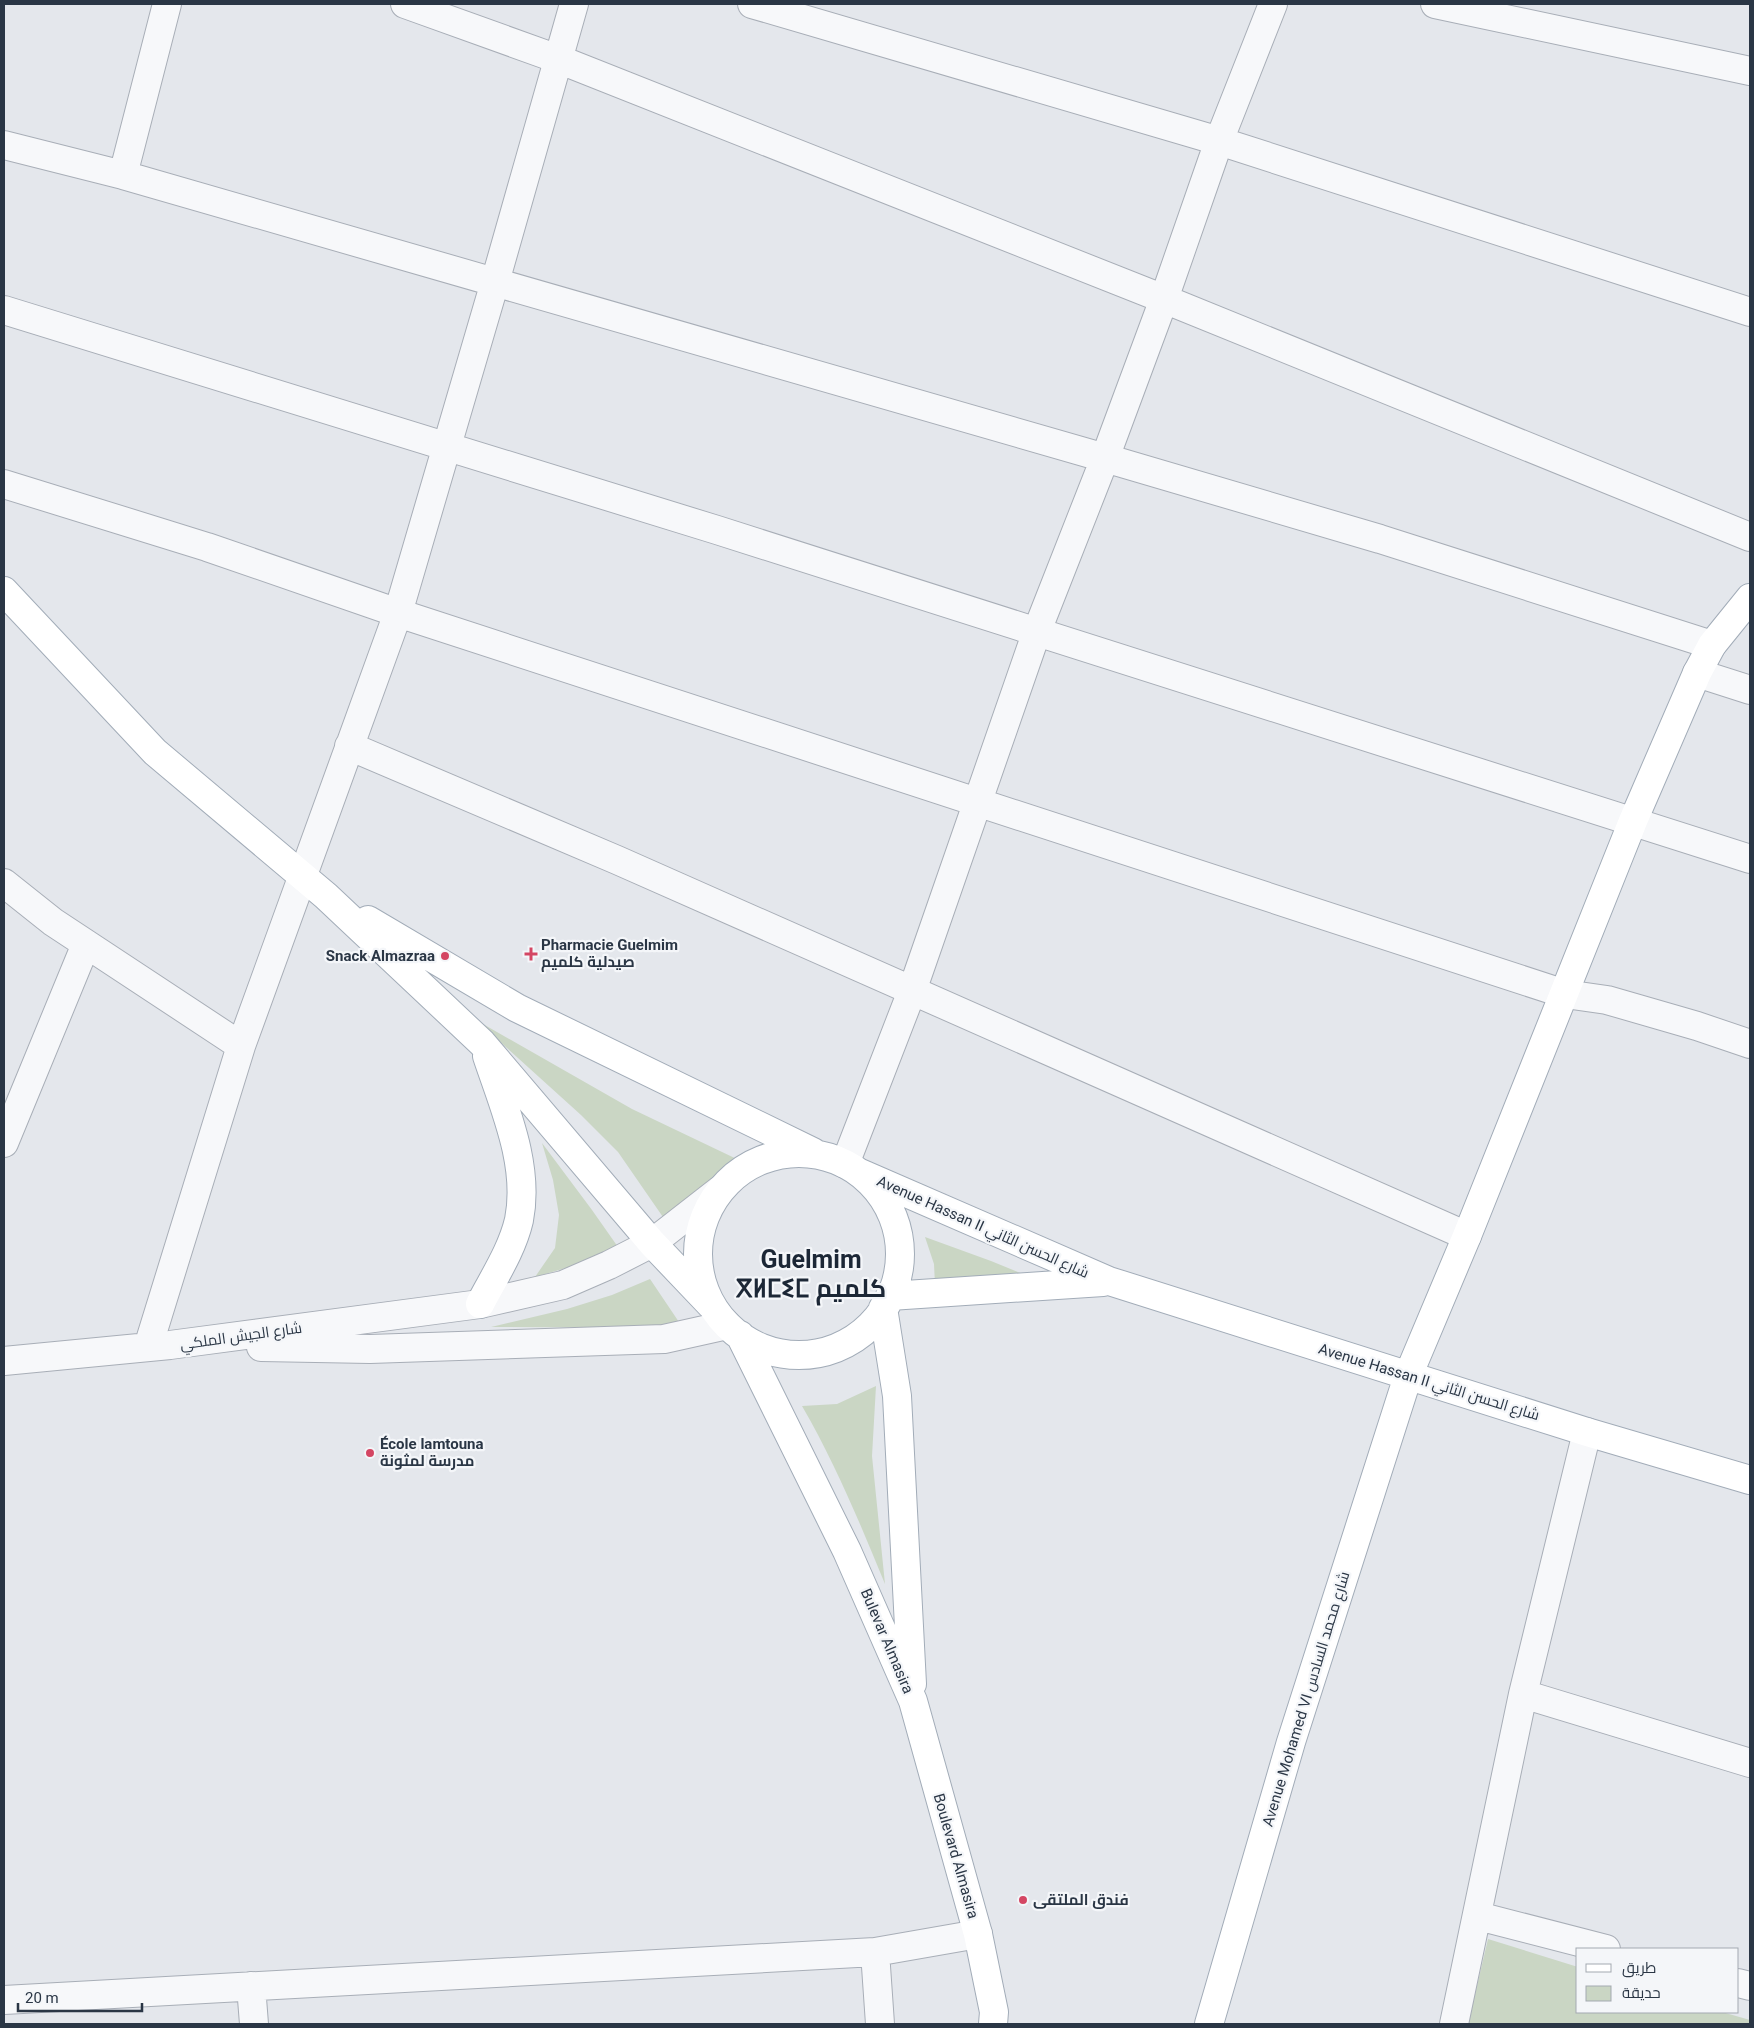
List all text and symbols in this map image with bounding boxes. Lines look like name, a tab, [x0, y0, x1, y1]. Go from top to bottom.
place label: Pharmacie Guelmim صيدلية كلميم	[541, 936, 678, 972]
place label: Snack Almazraa	[326, 947, 435, 965]
marker: Pharmacie Guelmim صيدلية كلميم	[525, 948, 537, 960]
marker: Snack Almazraa	[439, 950, 451, 962]
street label: Avenue Hassan II شارع الحسن الثاني	[873, 1172, 1092, 1285]
district label: Guelmim ⴳⵍⵎⵉⵎ كلميم	[736, 1245, 886, 1306]
street label: شارع الجيش الملكي	[179, 1319, 303, 1356]
street label: Avenue Hassan II شارع الحسن الثاني	[1315, 1340, 1542, 1427]
place label: École lamtouna مدرسة لمثونة	[380, 1435, 484, 1470]
marker: École lamtouna مدرسة لمثونة	[364, 1447, 376, 1459]
street label: Avenue Mohamed VI شارع محمد السادس	[1259, 1569, 1355, 1829]
street label: Bulevar Almasira	[857, 1586, 917, 1696]
street label: Boulevard Almasira	[930, 1791, 982, 1921]
place label: فندق الملتقى	[1033, 1891, 1129, 1909]
marker: فندق الملتقى	[1017, 1894, 1029, 1906]
legend	[1576, 1948, 1739, 2013]
text: طريق	[1622, 1959, 1656, 1978]
scale bar	[18, 1980, 141, 2012]
text: حديقة	[1622, 1984, 1661, 2002]
text: 20 m	[25, 1989, 59, 2007]

